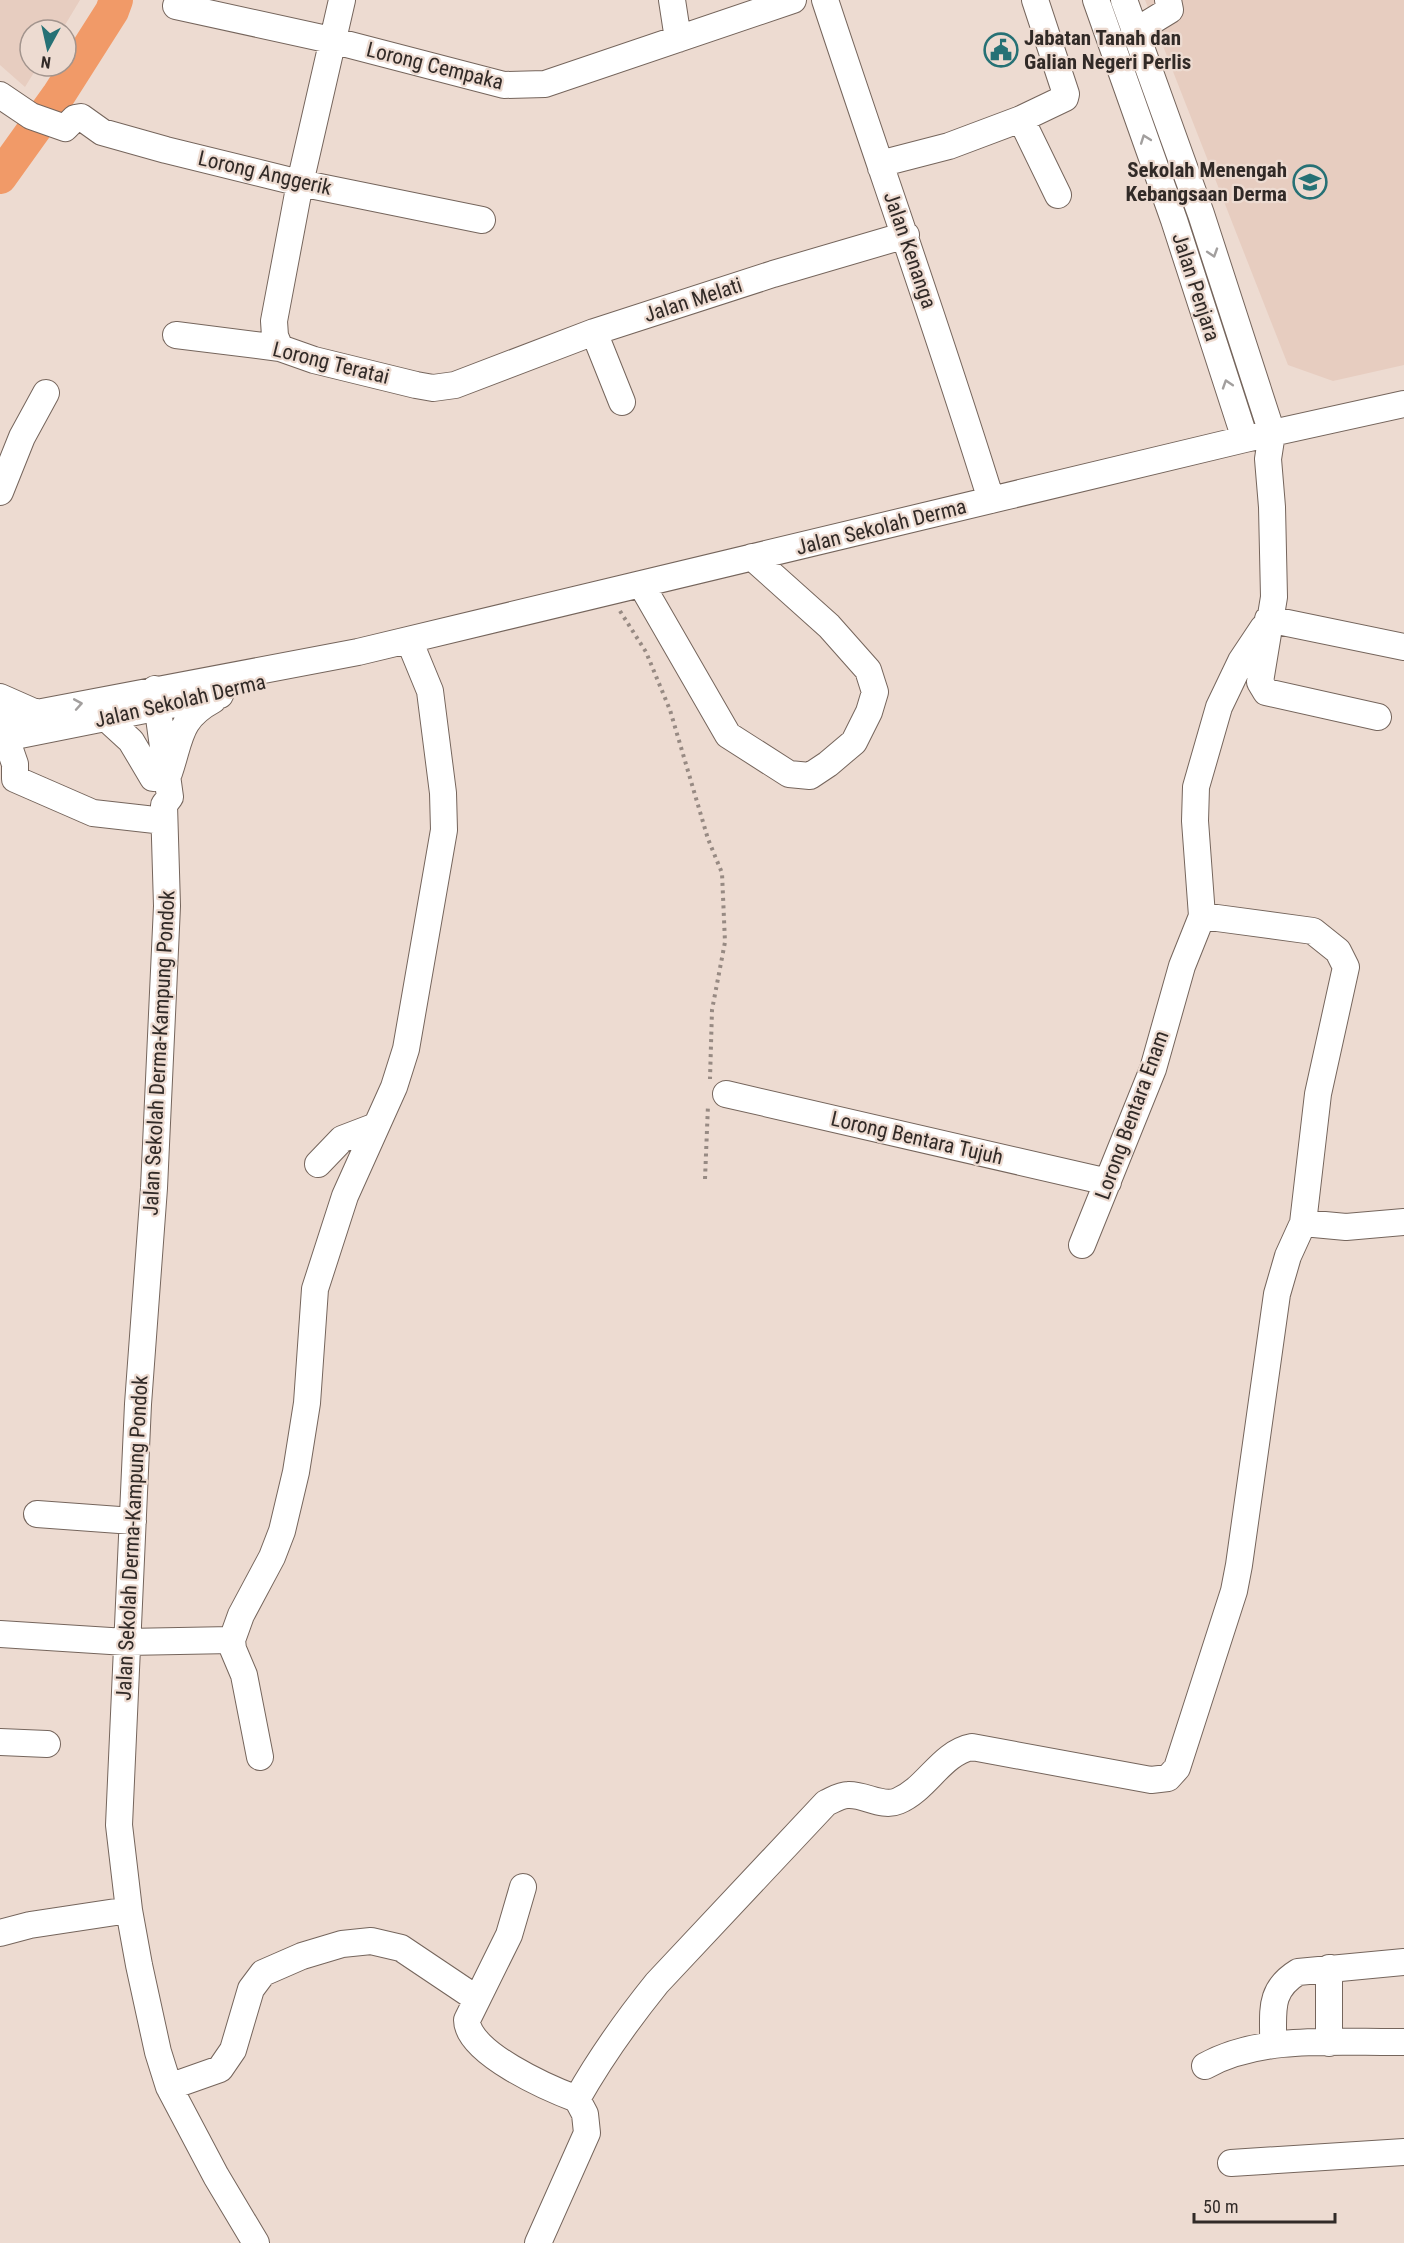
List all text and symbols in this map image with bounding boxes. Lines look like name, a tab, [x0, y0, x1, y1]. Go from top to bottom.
north arrow	[18, 18, 78, 78]
place label: Jabatan Tanah dan Galian Negeri Perlis	[1024, 26, 1191, 74]
public building icon: Jabatan Tanah dan Galian Negeri Perlis	[983, 32, 1019, 68]
street label: Lorong Cempaka	[364, 37, 506, 95]
text: N	[40, 52, 52, 72]
one-way arrow	[1140, 134, 1153, 145]
street label: Lorong Anggerik	[196, 146, 335, 200]
place label: Sekolah Menengah Kebangsaan Derma	[1126, 158, 1287, 206]
school or university icon: Sekolah Menengah Kebangsaan Derma	[1292, 164, 1328, 200]
street label: Jalan Kenanga	[879, 188, 941, 312]
street label: Jalan Penjara	[1167, 230, 1225, 344]
one-way arrow	[1206, 247, 1218, 258]
street label: Jalan Melati	[641, 273, 745, 327]
street label: Lorong Teratai	[270, 337, 392, 389]
one-way arrow	[1222, 379, 1234, 390]
street label: Jalan Sekolah Derma	[793, 494, 969, 560]
street label: Jalan Sekolah Derma	[92, 670, 268, 732]
one-way arrow	[73, 698, 83, 711]
street label: Jalan Sekolah Derma-Kampung Pondok	[138, 889, 180, 1216]
street label: Lorong Bentara Enam	[1090, 1027, 1174, 1203]
street label: Lorong Bentara Tujuh	[829, 1107, 1005, 1169]
street label: Jalan Sekolah Derma-Kampung Pondok	[111, 1374, 153, 1701]
scale bar	[1194, 2186, 1335, 2224]
text: 50 m	[1203, 2196, 1238, 2217]

